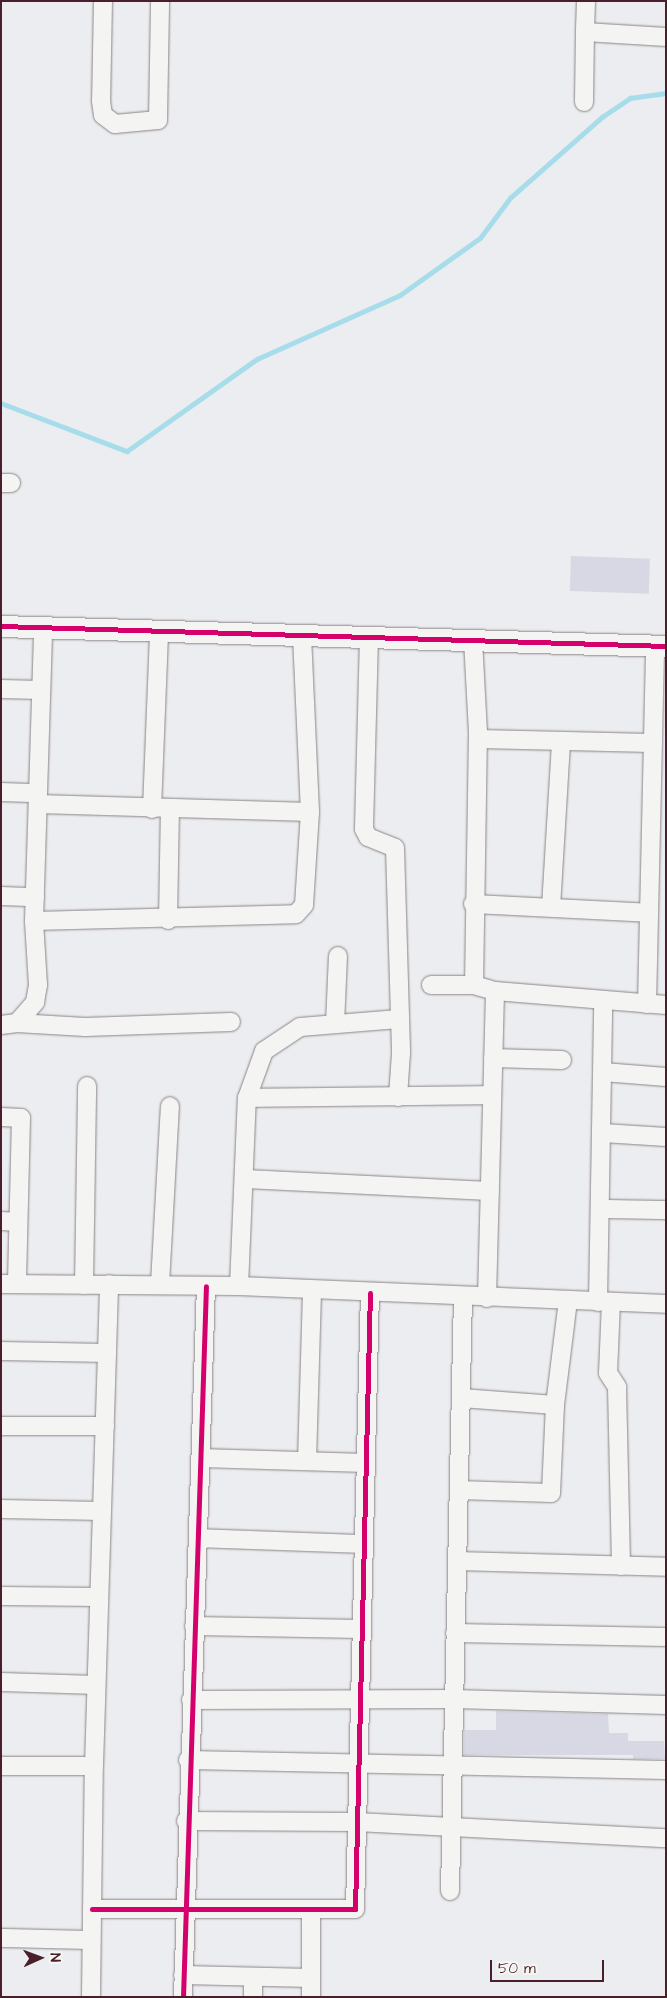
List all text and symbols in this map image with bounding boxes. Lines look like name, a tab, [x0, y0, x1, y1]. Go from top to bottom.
north arrow	[15, 1933, 65, 1983]
scale bar	[492, 1950, 606, 1982]
text: N	[45, 1953, 65, 1962]
text: 50 m	[498, 1958, 536, 1979]

